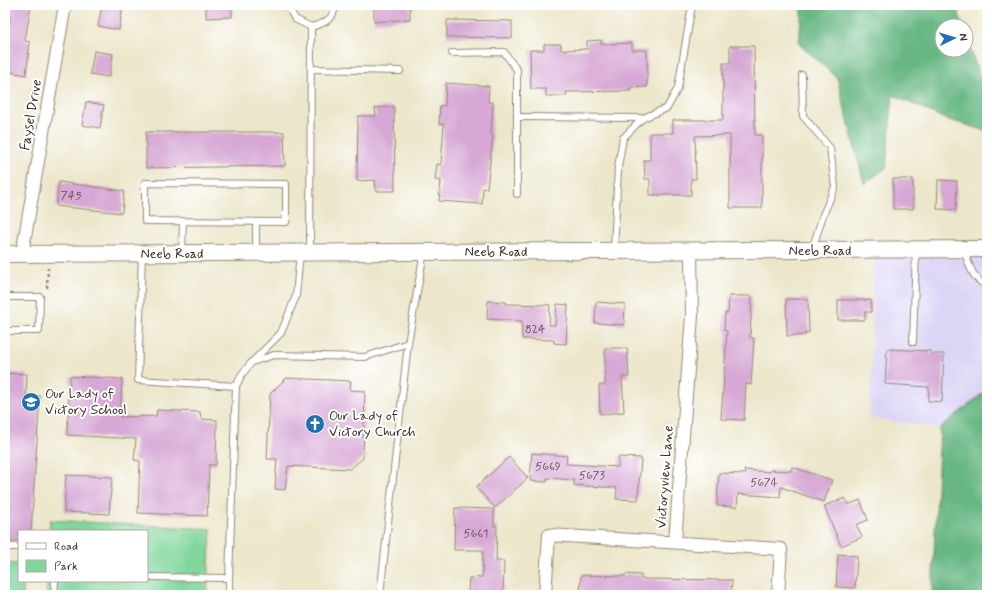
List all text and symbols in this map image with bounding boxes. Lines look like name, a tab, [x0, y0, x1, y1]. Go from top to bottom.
north arrow	[934, 18, 974, 58]
text: N	[956, 33, 970, 41]
street label: Faysel Drive	[16, 78, 46, 152]
house number: 745	[60, 188, 82, 204]
street label: Neeb Road	[789, 242, 851, 260]
street label: Neeb Road	[465, 243, 527, 261]
street label: Neeb Road	[141, 245, 203, 263]
house number: 824	[525, 322, 545, 338]
place label: Our Lady of Victory School	[45, 385, 127, 419]
school or university icon: Our Lady of Victory School	[20, 391, 42, 413]
place label: Our Lady of Victory Church	[329, 407, 416, 441]
church icon: Our Lady of Victory Church	[304, 413, 326, 435]
street label: Victoryview Lane	[652, 425, 678, 529]
house number: 5669	[535, 459, 561, 475]
house number: 5673	[579, 468, 606, 484]
house number: 5674	[750, 475, 778, 491]
house number: 5661	[464, 526, 488, 542]
legend	[18, 530, 148, 582]
text: Road	[54, 539, 78, 555]
text: Park	[54, 559, 78, 575]

